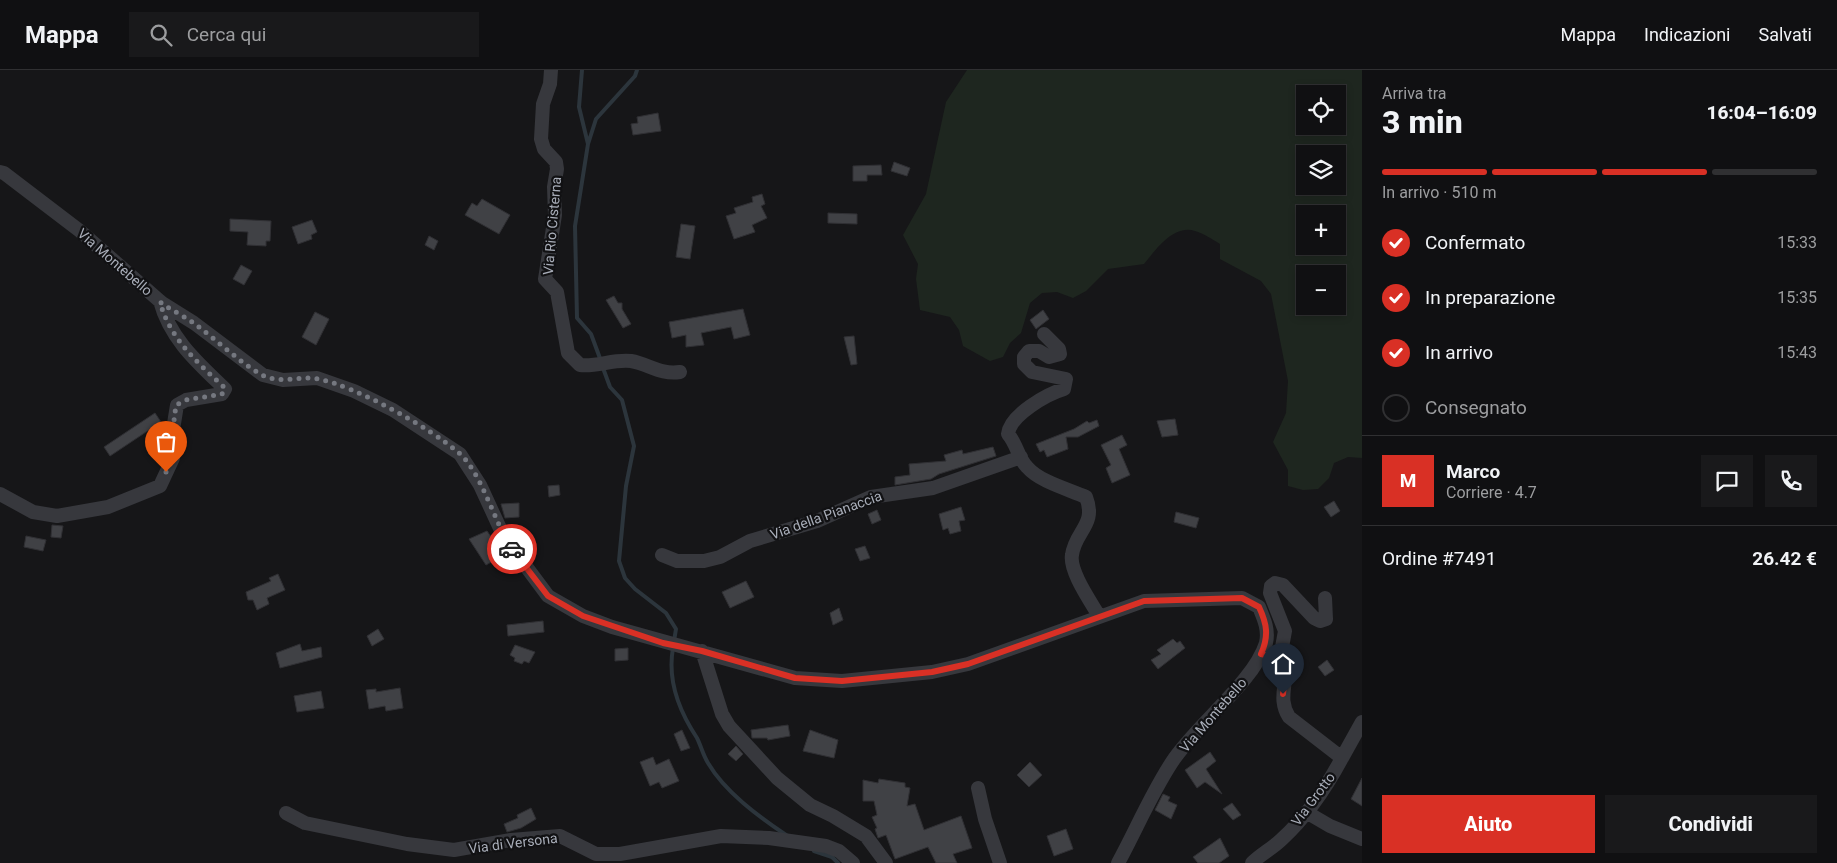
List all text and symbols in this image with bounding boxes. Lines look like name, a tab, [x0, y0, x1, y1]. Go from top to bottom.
search box	[129, 12, 479, 57]
text: Mappa	[25, 21, 99, 49]
icon: search	[147, 21, 175, 49]
text: Cerca qui	[187, 23, 266, 46]
text: Mappa	[1561, 24, 1616, 45]
text: Indicazioni	[1644, 24, 1731, 45]
text: Salvati	[1759, 24, 1812, 45]
text: Arriva tra	[1382, 84, 1447, 103]
map controls	[1296, 85, 1346, 315]
button: locate	[1296, 85, 1346, 135]
text: 16:04–16:09	[1706, 101, 1817, 124]
text: 3 min	[1382, 103, 1463, 141]
button: layers	[1296, 145, 1346, 195]
street label: Via Rio Cisterna	[540, 176, 564, 276]
text: In arrivo · 510 m	[1382, 183, 1496, 202]
button: +	[1296, 205, 1346, 255]
street label: Via Montebello	[74, 225, 156, 299]
icon: check	[1382, 229, 1410, 257]
text: Confermato	[1425, 231, 1525, 254]
text: 15:33	[1777, 233, 1817, 252]
button: −	[1296, 265, 1346, 315]
icon: check	[1382, 284, 1410, 312]
text: In preparazione	[1425, 286, 1555, 309]
text: 15:35	[1777, 288, 1817, 307]
icon: check	[1382, 339, 1410, 367]
text: In arrivo	[1425, 341, 1493, 364]
text: 15:43	[1777, 343, 1817, 362]
text: Consegnato	[1425, 396, 1527, 419]
pin	[145, 421, 187, 472]
icon: bag	[152, 428, 180, 456]
button: chat	[1701, 455, 1753, 507]
button: phone	[1765, 455, 1817, 507]
text: Marco	[1446, 460, 1500, 483]
text: M	[1400, 469, 1416, 492]
text: Corriere · 4.7	[1446, 483, 1537, 502]
street label: Via della Pianaccia	[768, 487, 884, 543]
courier	[487, 524, 537, 574]
icon: car	[498, 535, 526, 563]
text: Ordine #7491	[1382, 547, 1496, 570]
text: 26.42 €	[1752, 547, 1817, 570]
pin	[1262, 643, 1304, 694]
icon: home	[1269, 650, 1297, 678]
street label: Via Montebello	[1176, 674, 1250, 756]
street label: Via Grotto	[1288, 769, 1338, 829]
button: Aiuto	[1382, 795, 1595, 853]
button: Condividi	[1605, 795, 1817, 853]
street label: Via di Versona	[468, 830, 558, 856]

